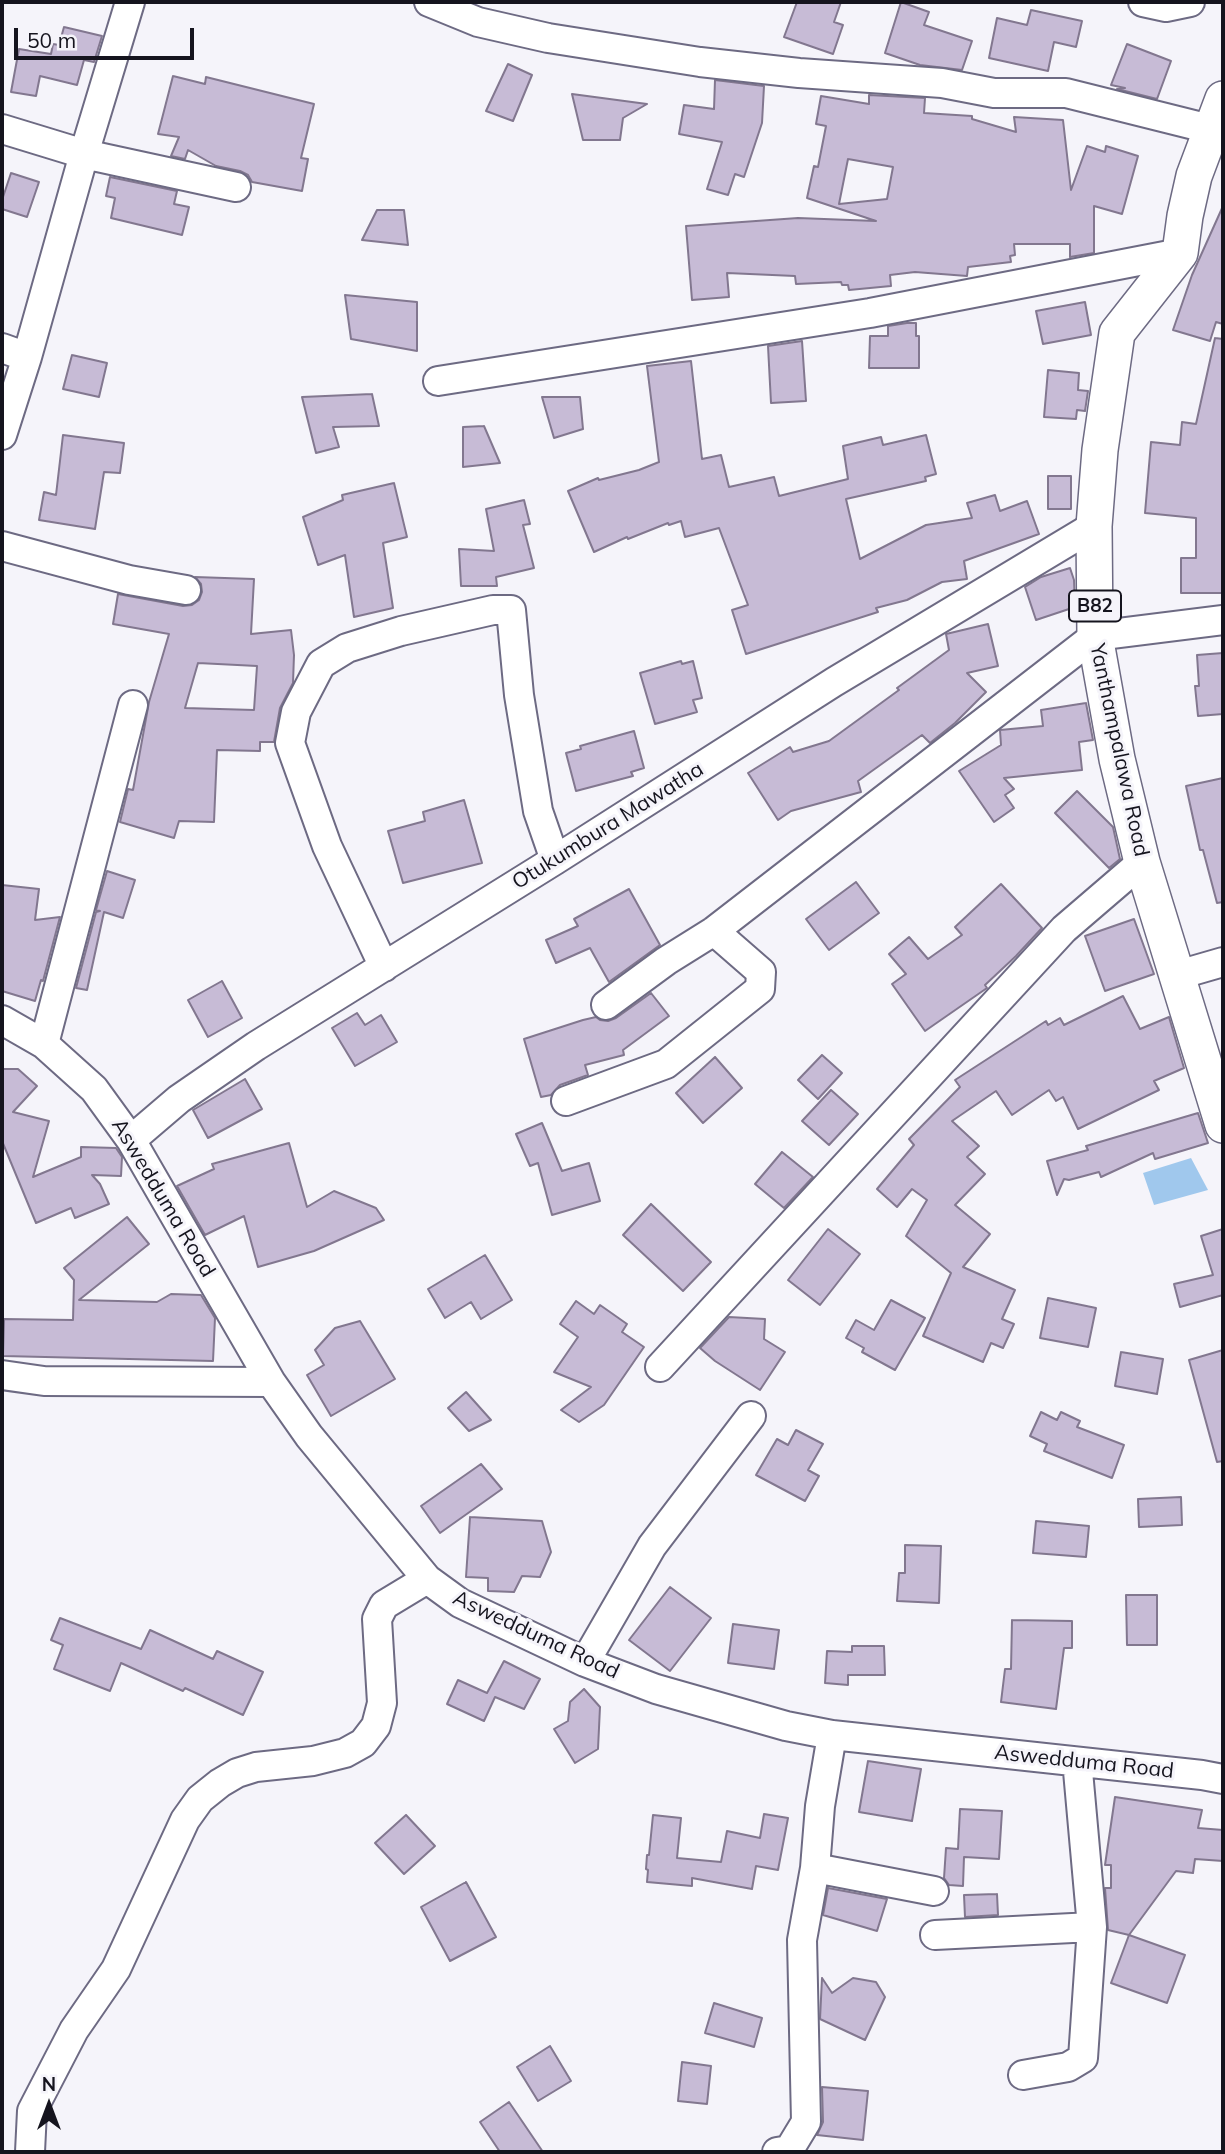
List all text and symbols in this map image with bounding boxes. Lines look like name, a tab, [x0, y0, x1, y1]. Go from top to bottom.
scale bar	[18, 14, 198, 58]
text: 50 m	[27, 27, 76, 53]
road number: B82	[1069, 590, 1121, 622]
street label: Yanthampalawa Road	[1084, 641, 1154, 859]
street label: Otukumbura Mawatha	[508, 757, 708, 895]
street label: Aswedduma Road	[106, 1114, 220, 1282]
street label: Aswedduma Road	[449, 1585, 623, 1685]
street label: Aswedduma Road	[993, 1740, 1175, 1784]
north arrow	[14, 2070, 84, 2140]
text: N	[42, 2072, 56, 2096]

